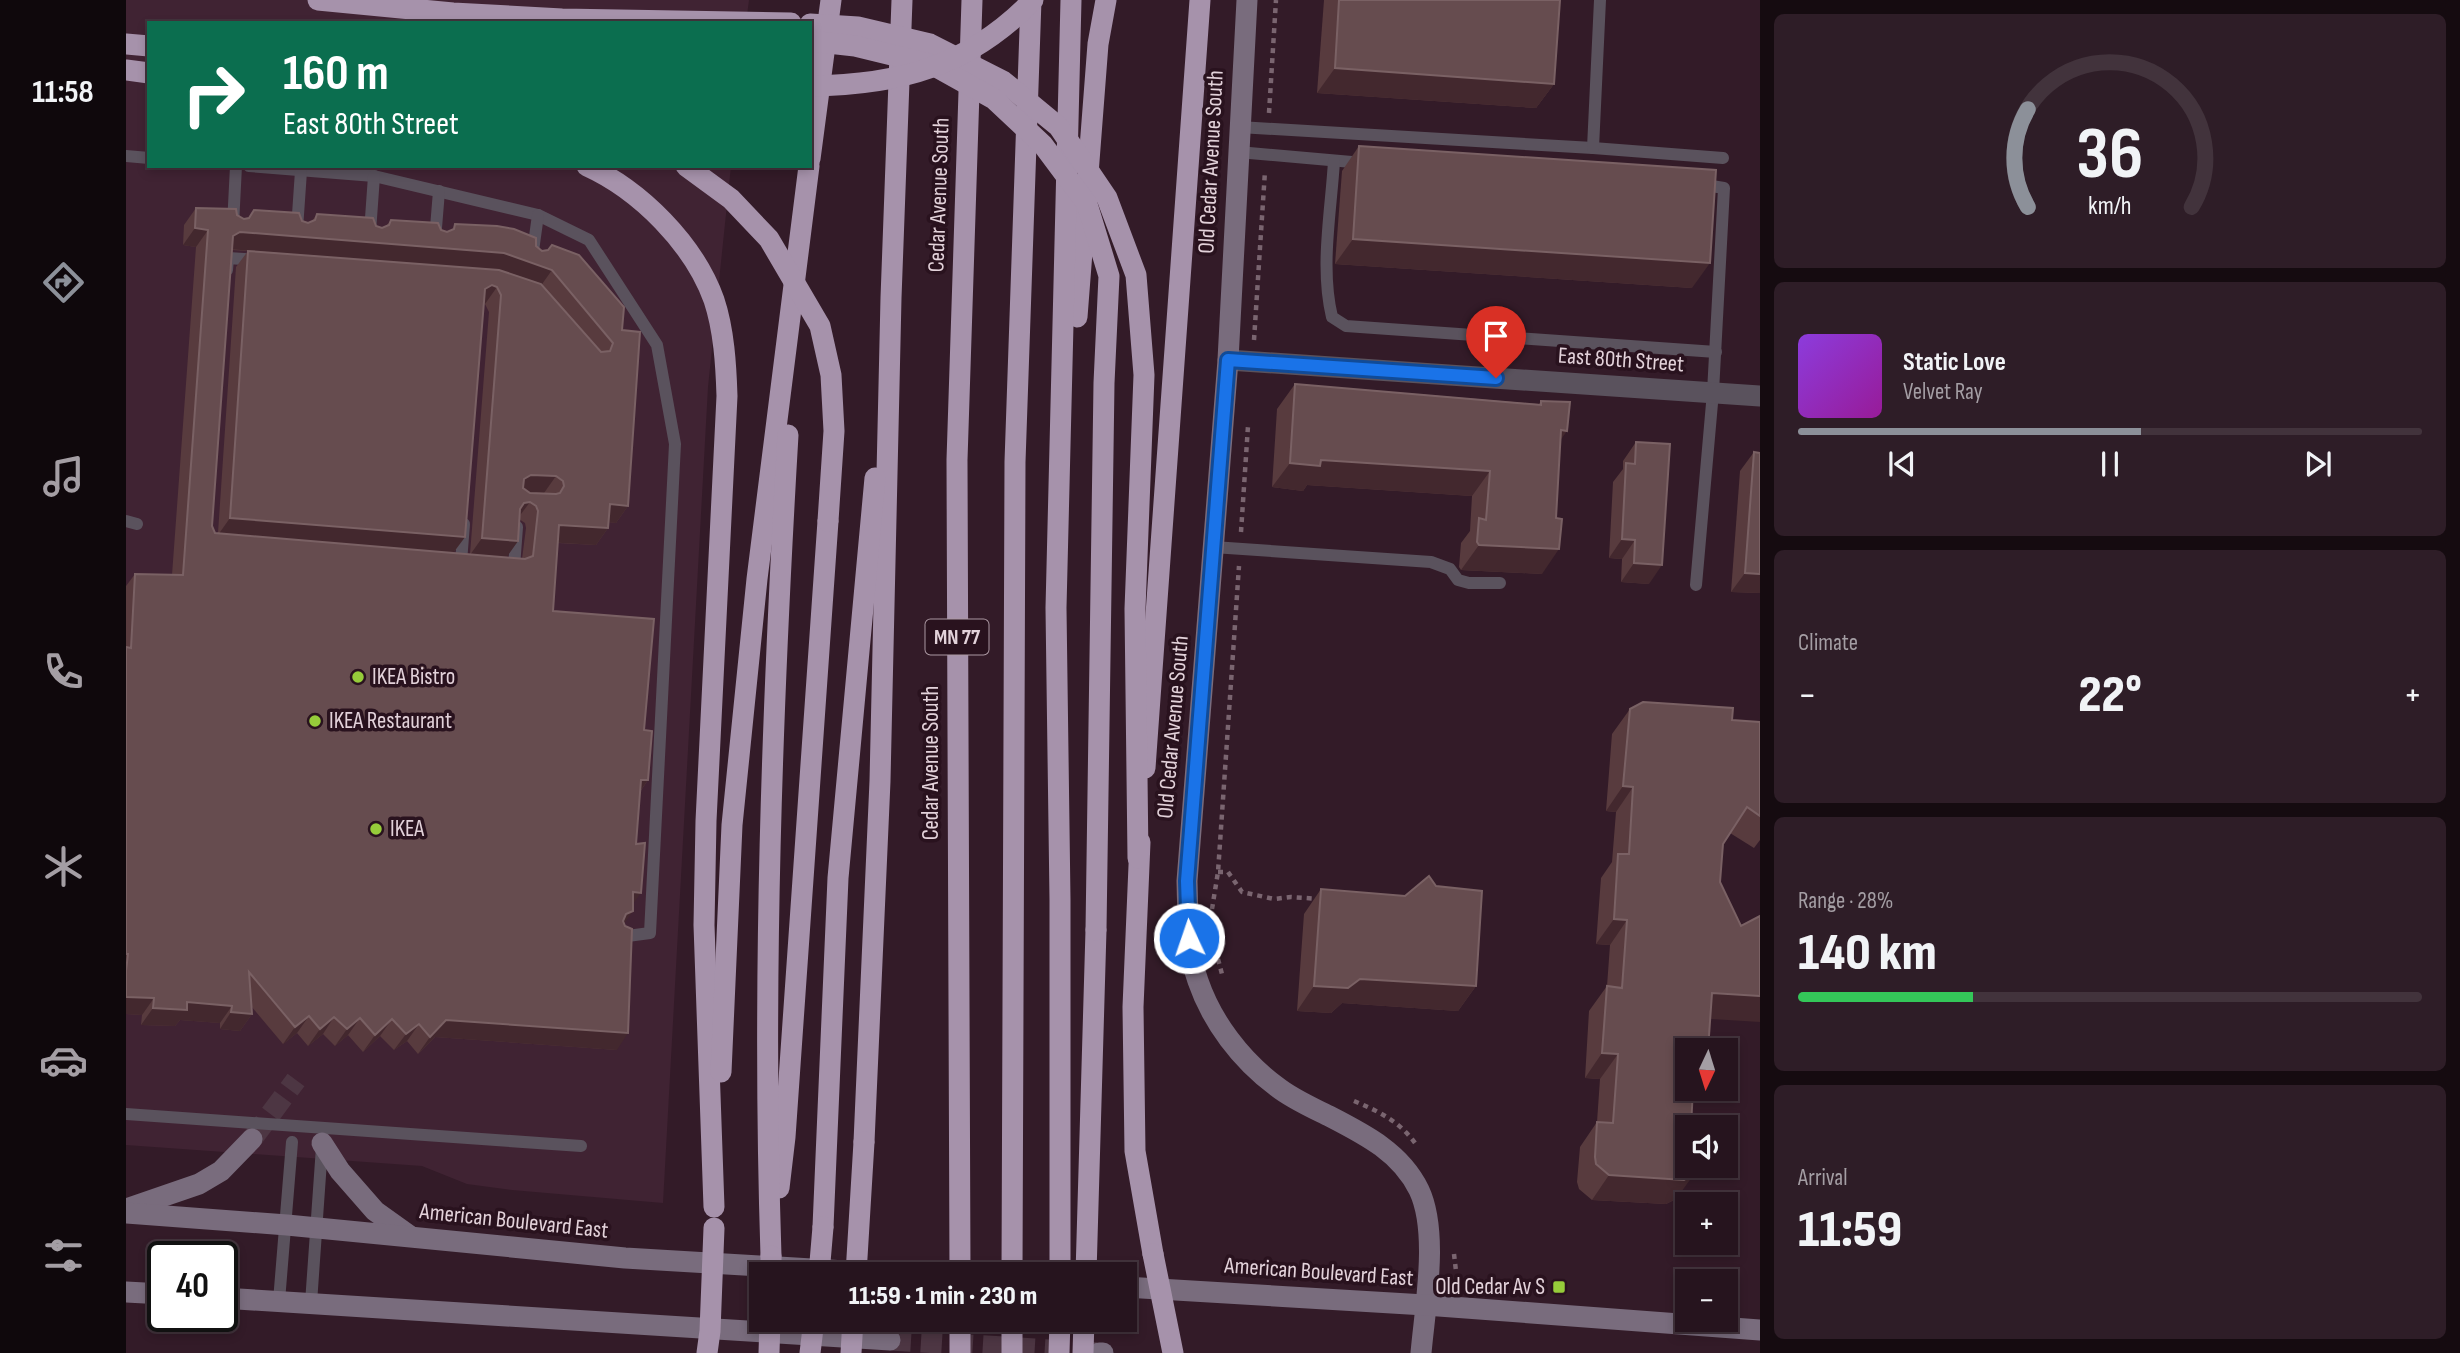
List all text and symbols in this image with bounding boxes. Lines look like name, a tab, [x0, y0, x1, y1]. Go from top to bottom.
text: 160 m	[283, 45, 389, 104]
icon: right	[168, 49, 259, 140]
street label: Old Cedar Avenue South	[1192, 70, 1230, 254]
text: 11:58	[32, 73, 94, 112]
text: East 80th Street	[283, 105, 459, 144]
text: 36	[2077, 111, 2143, 199]
street label: Cedar Avenue South	[922, 117, 956, 273]
text: km/h	[2088, 191, 2132, 222]
icon: directions	[39, 258, 88, 307]
pin	[1466, 306, 1526, 378]
icon: arrive	[1477, 317, 1515, 355]
street label: East 80th Street	[1557, 342, 1685, 378]
text: Static Love	[1903, 347, 2006, 378]
text: Velvet Ray	[1903, 378, 1983, 406]
icon: previous	[1883, 445, 1921, 483]
icon: pause	[2091, 445, 2129, 483]
icon: next	[2299, 445, 2337, 483]
icon: music	[39, 452, 88, 501]
road number: MN 77	[926, 620, 988, 654]
text: Climate	[1798, 629, 1858, 657]
street label: Old Cedar Avenue South	[1151, 634, 1195, 820]
icon: phone	[39, 647, 88, 696]
place label: IKEA Bistro	[372, 663, 455, 691]
text: 22°	[2078, 664, 2142, 727]
marker: IKEA Bistro	[350, 669, 366, 685]
text: −	[1798, 673, 1817, 718]
text: +	[2403, 673, 2422, 718]
street label: Cedar Avenue South	[917, 686, 945, 840]
place label: IKEA Restaurant	[329, 707, 452, 735]
marker: IKEA Restaurant	[307, 713, 323, 729]
place label: IKEA	[390, 815, 424, 843]
marker: IKEA	[368, 821, 384, 837]
icon: climate	[39, 842, 88, 891]
text: Range · 28%	[1798, 887, 1893, 915]
position arrow	[1152, 901, 1226, 975]
text: 140 km	[1798, 922, 1937, 985]
icon: car	[39, 1036, 88, 1085]
north arrow	[1675, 1038, 1738, 1101]
map controls	[1675, 1038, 1738, 1332]
button: sound	[1675, 1115, 1738, 1178]
text: Arrival	[1798, 1164, 1847, 1192]
button: +	[1675, 1192, 1738, 1255]
street label: American Boulevard East	[417, 1197, 610, 1245]
text: 11:59	[1798, 1199, 1902, 1262]
icon: filters	[39, 1231, 88, 1280]
speed limit sign: 40	[147, 1241, 238, 1332]
street label: American Boulevard East	[1223, 1251, 1414, 1293]
button: −	[1675, 1269, 1738, 1332]
place label: Old Cedar Av S	[1435, 1273, 1545, 1301]
marker: Old Cedar Av S	[1551, 1279, 1567, 1295]
text: 11:59 · 1 min · 230 m	[849, 1281, 1037, 1312]

